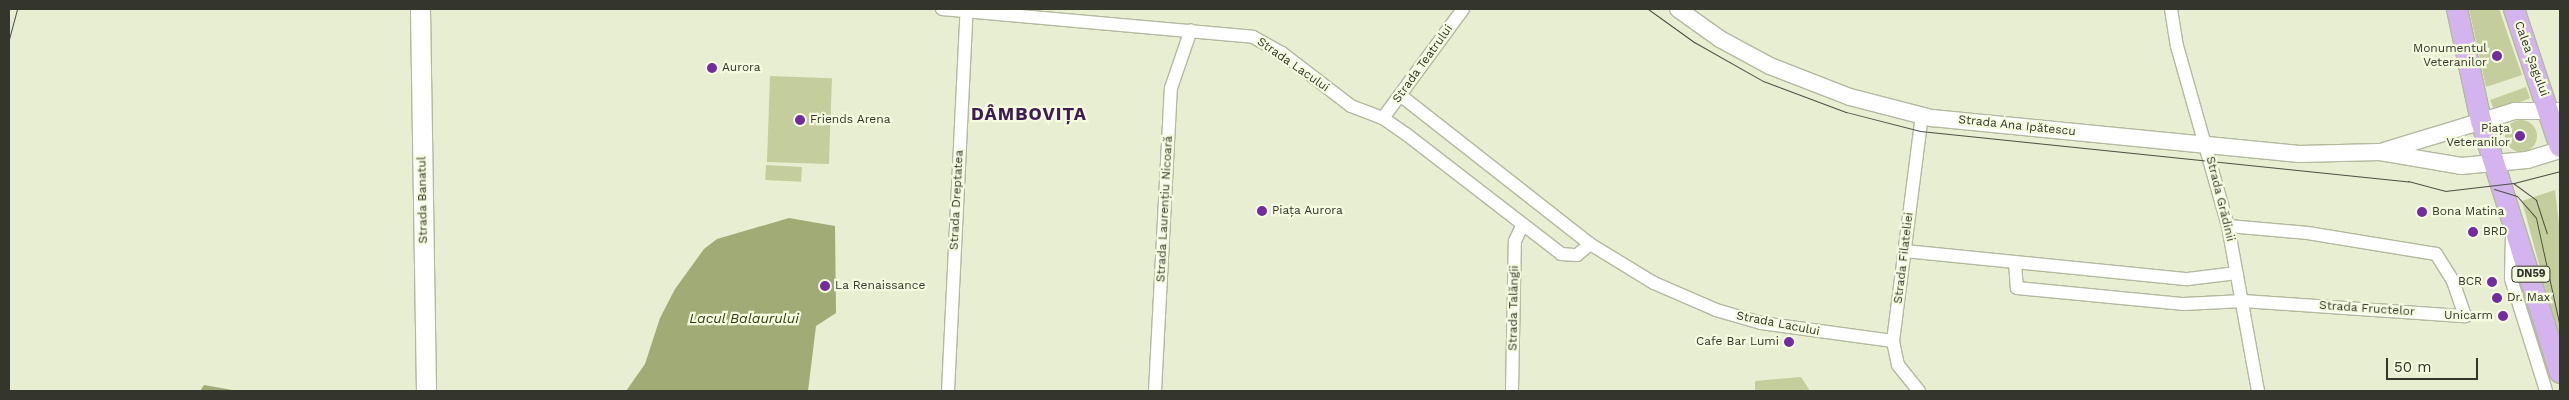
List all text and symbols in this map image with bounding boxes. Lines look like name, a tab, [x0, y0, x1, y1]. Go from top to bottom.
street label: Calea Șagului	[2511, 19, 2551, 99]
street label: Strada Teatrului	[1390, 22, 1456, 106]
street label: Strada Lacului	[1254, 35, 1332, 95]
place label: Monumentul Veteranilor	[2413, 42, 2487, 70]
marker: Monumentul Veteranilor	[2491, 50, 2503, 62]
place label: Aurora	[722, 61, 761, 75]
marker: Aurora	[706, 62, 718, 74]
district label: DÂMBOVIȚA	[970, 103, 1088, 125]
place label: Friends Arena	[810, 113, 891, 127]
street label: Strada Ana Ipătescu	[1957, 113, 2077, 139]
marker: Friends Arena	[794, 114, 806, 126]
place label: Piața Veteranilor	[2446, 122, 2510, 150]
marker: Piața Veteranilor	[2514, 130, 2526, 142]
street label: Strada Laurențiu Nicoară	[1154, 135, 1176, 283]
street label: Strada Dreptatea	[947, 149, 967, 251]
street label: Strada Grădinii	[2202, 155, 2238, 243]
street label: Strada Banatul	[415, 156, 431, 244]
place label: Piața Aurora	[1272, 204, 1344, 218]
marker: Piața Aurora	[1256, 205, 1268, 217]
place label: Bona Matina	[2432, 205, 2505, 219]
marker: Bona Matina	[2416, 206, 2428, 218]
street label: Strada Filateliei	[1891, 211, 1917, 305]
place label: BRD	[2483, 225, 2507, 239]
marker: BRD	[2467, 226, 2479, 238]
street label: Strada Talăngii	[1506, 265, 1522, 351]
road number: DN59	[2511, 266, 2551, 282]
place label: BCR	[2458, 275, 2482, 289]
marker: BCR	[2486, 276, 2498, 288]
place label: La Renaissance	[835, 279, 926, 293]
marker: La Renaissance	[819, 280, 831, 292]
place label: Dr. Max	[2507, 291, 2550, 305]
marker: Dr. Max	[2491, 292, 2503, 304]
street label: Strada Fructelor	[2319, 298, 2415, 320]
street label: Strada Lacului	[1735, 309, 1821, 339]
place label: Unicarm	[2444, 309, 2493, 323]
water label: Lacul Balaurului	[689, 310, 799, 326]
marker: Unicarm	[2497, 310, 2509, 322]
place label: Cafe Bar Lumi	[1696, 335, 1779, 349]
marker: Cafe Bar Lumi	[1783, 336, 1795, 348]
scale bar	[2389, 348, 2482, 380]
text: 50 m	[2394, 358, 2431, 376]

